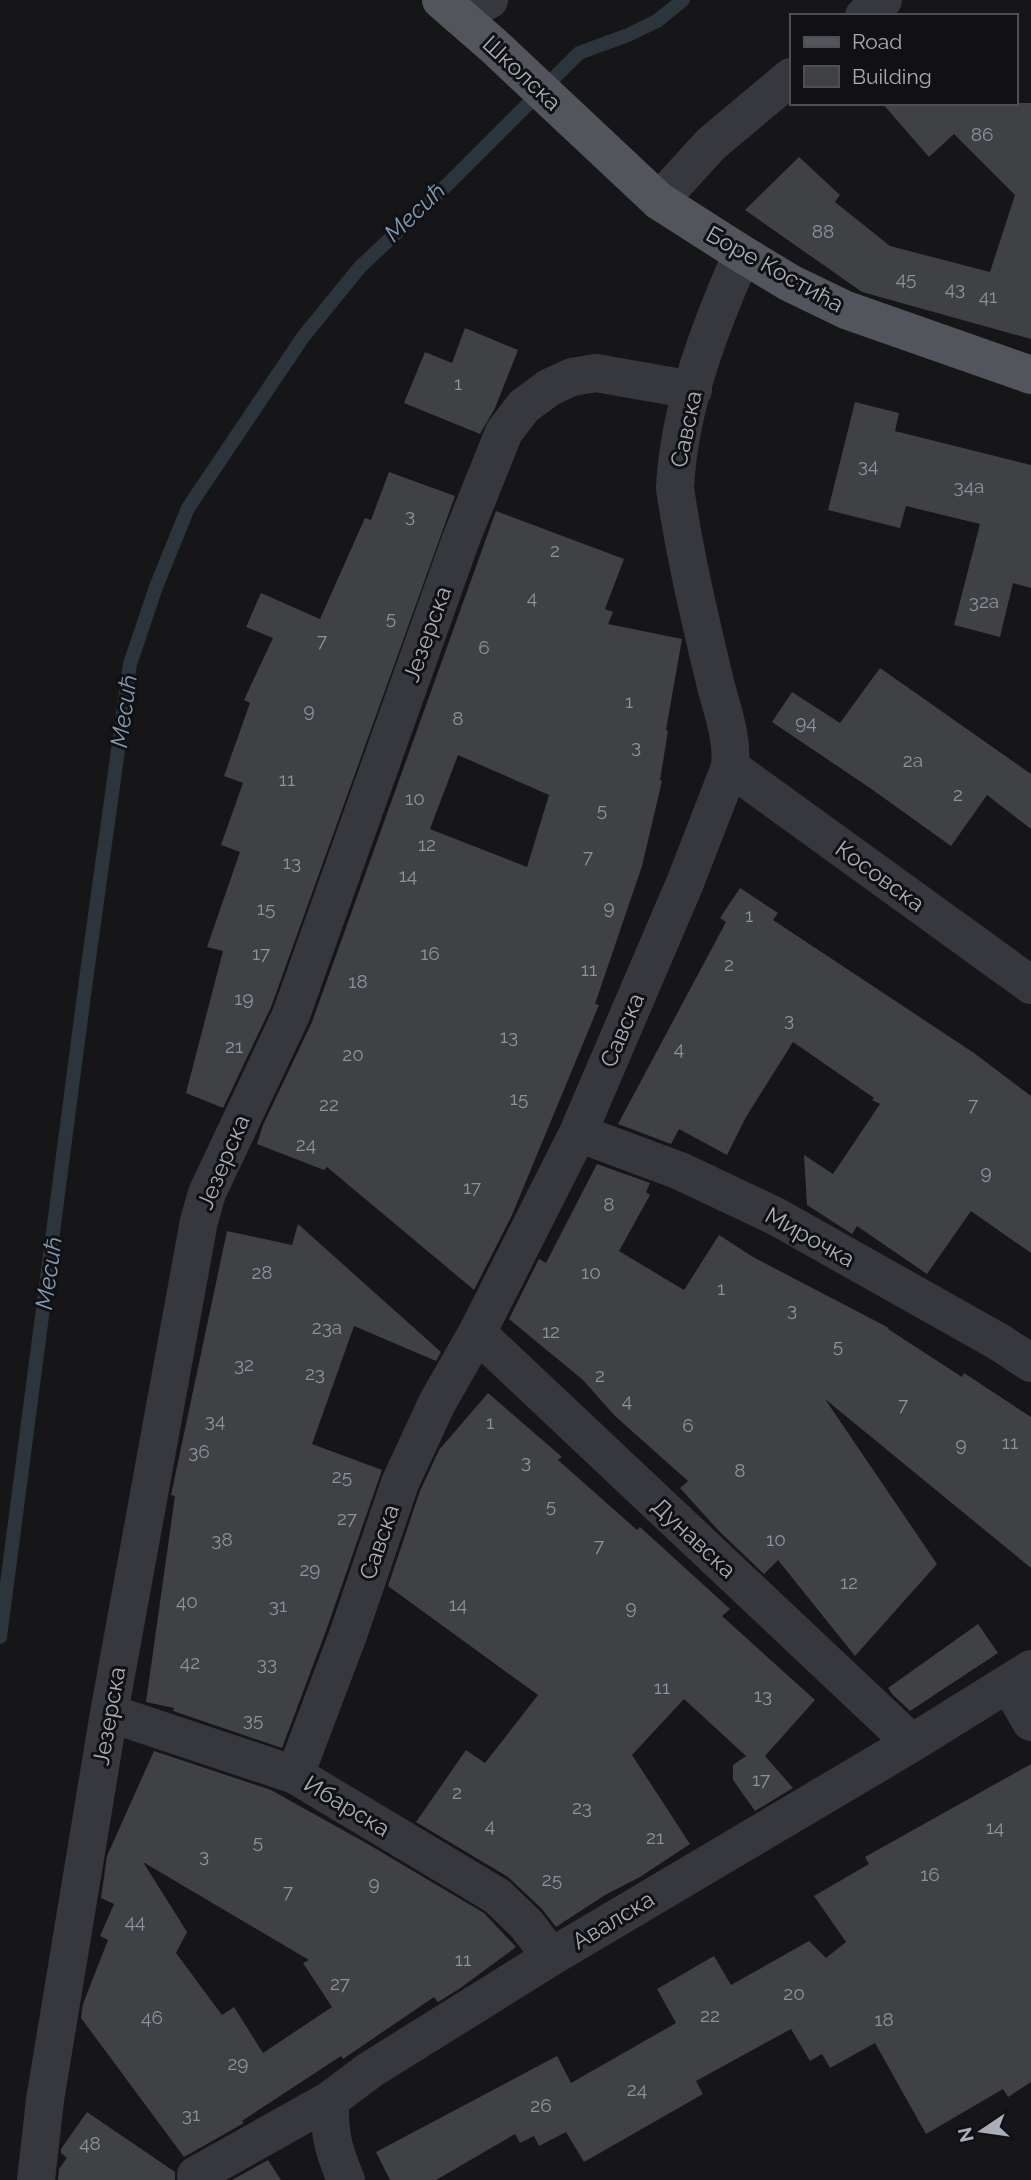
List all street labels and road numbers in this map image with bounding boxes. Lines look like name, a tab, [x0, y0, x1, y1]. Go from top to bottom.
street label: Школска	[478, 30, 567, 116]
street label: Боре Костића	[702, 220, 849, 317]
street label: Савска	[664, 388, 707, 470]
street label: Језерска	[397, 582, 456, 685]
street label: Косовска	[831, 834, 930, 917]
street label: Савска	[594, 989, 649, 1071]
street label: Језерска	[191, 1111, 254, 1213]
street label: Мирочка	[761, 1201, 860, 1272]
street label: Дунавска	[647, 1492, 742, 1583]
street label: Савска	[353, 1501, 404, 1583]
street label: Језерска	[87, 1664, 130, 1767]
street label: Ибарска	[299, 1769, 395, 1842]
street label: Авалска	[567, 1885, 659, 1954]

